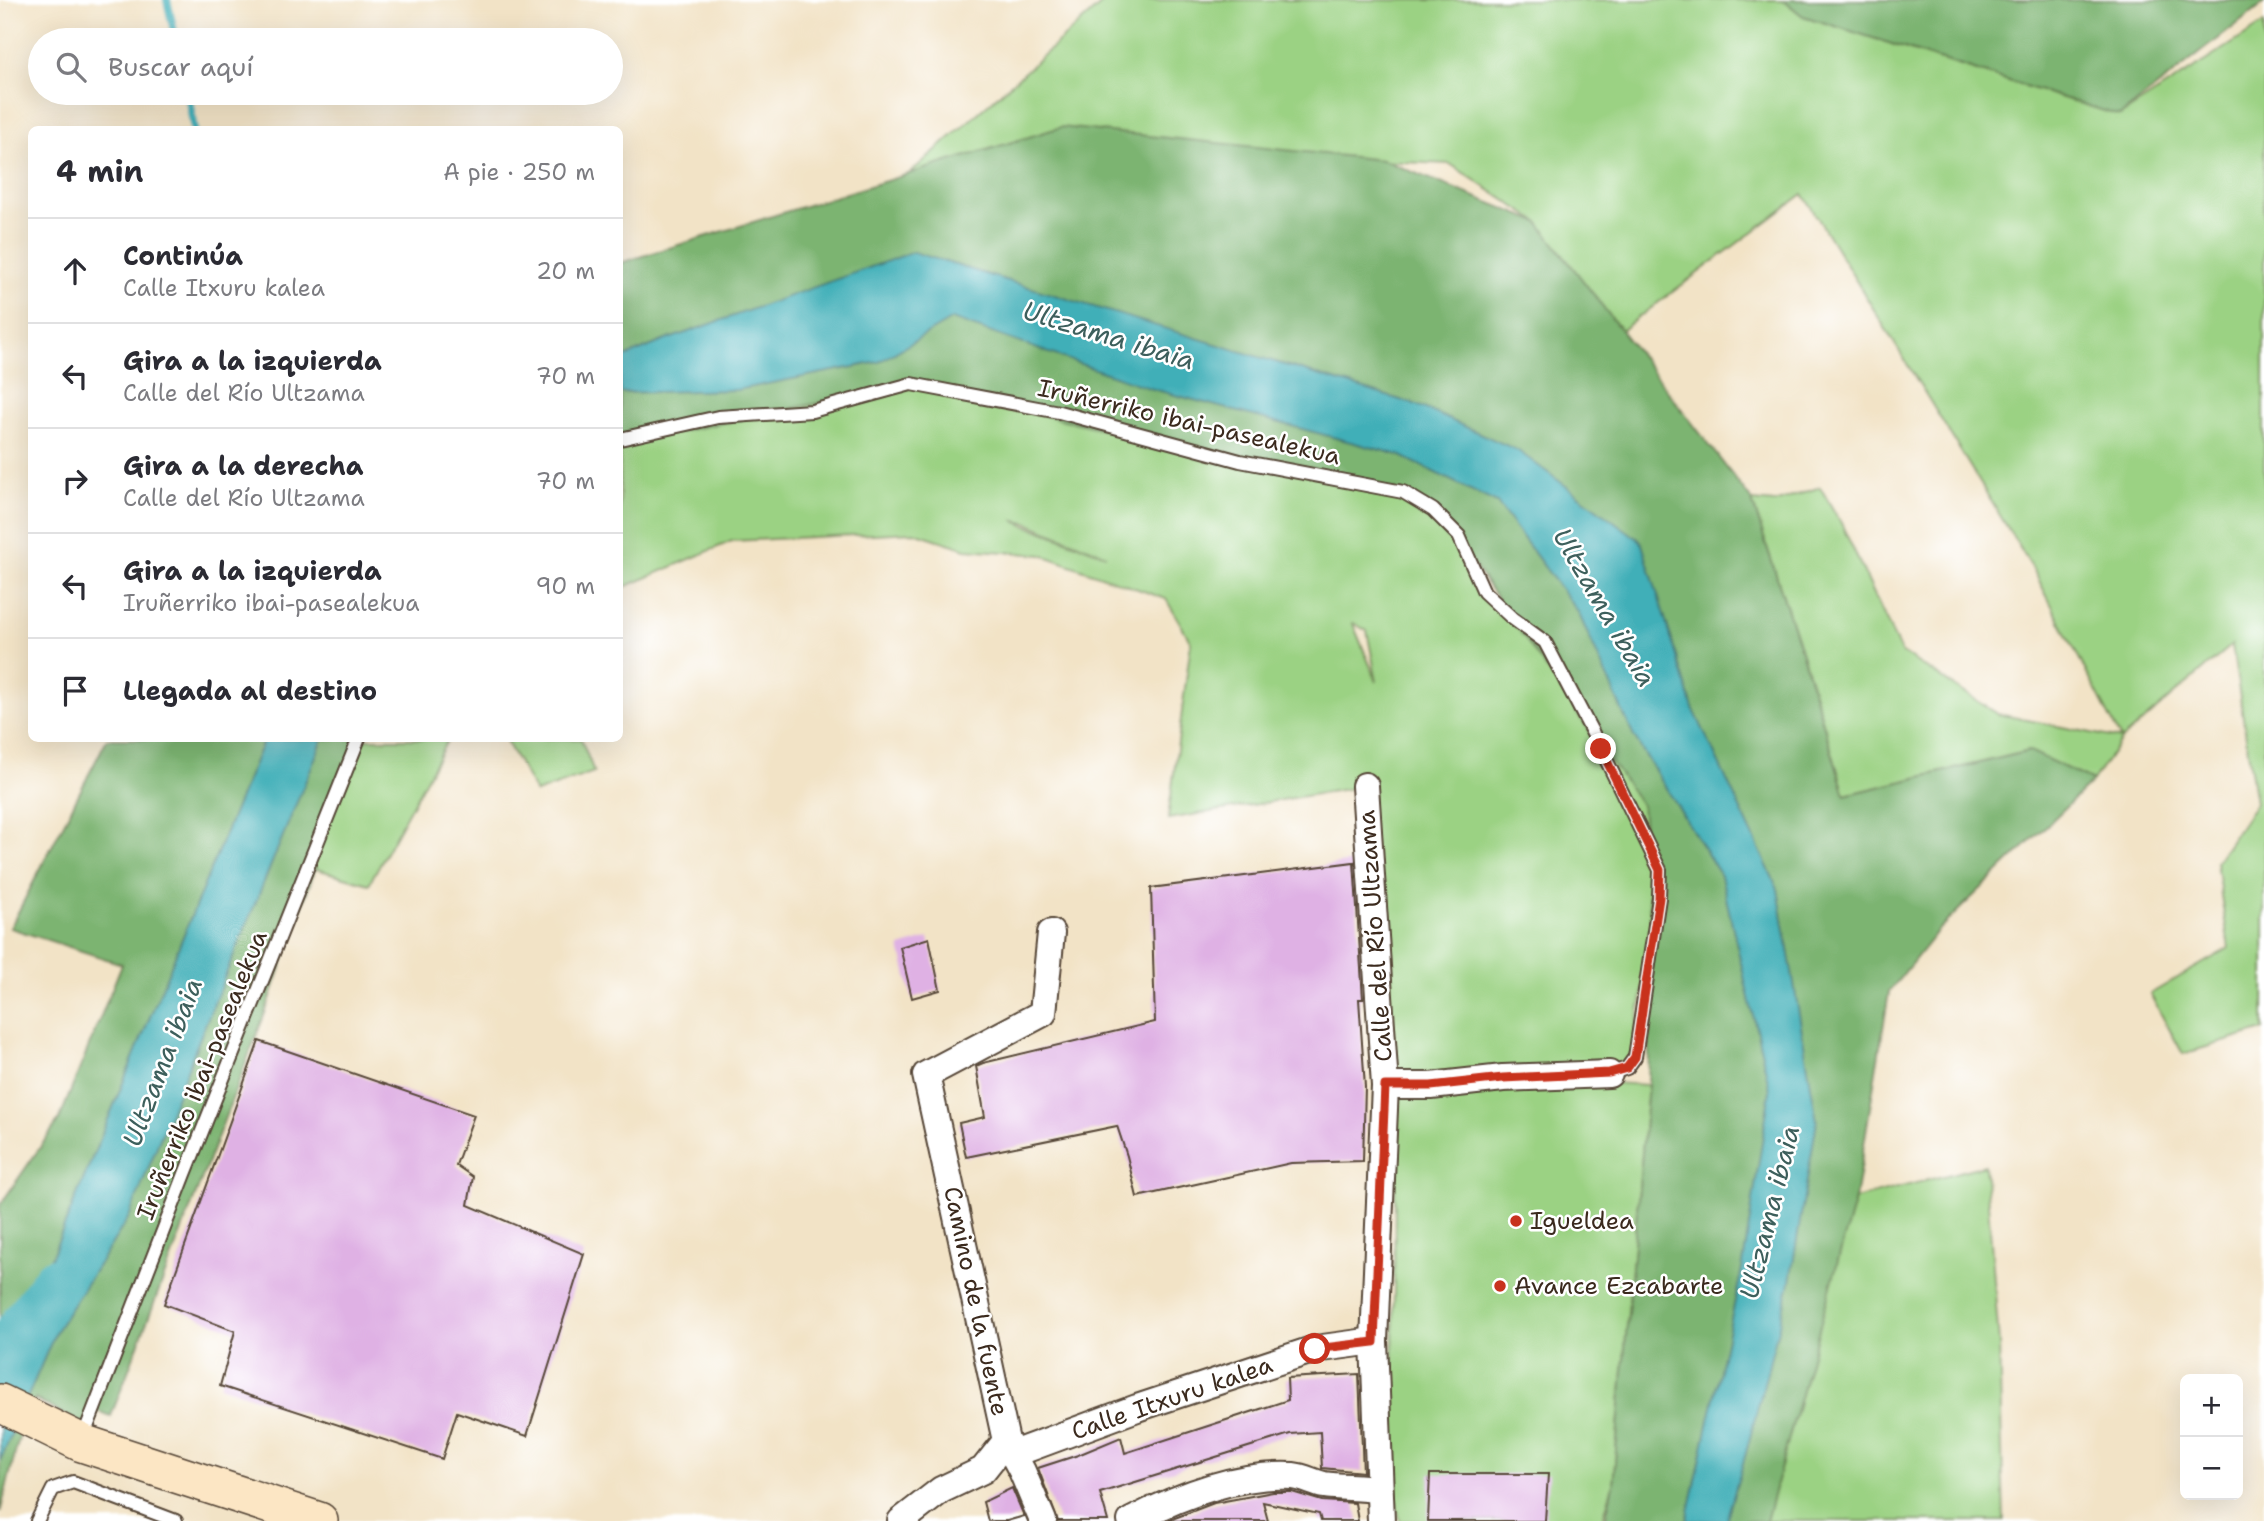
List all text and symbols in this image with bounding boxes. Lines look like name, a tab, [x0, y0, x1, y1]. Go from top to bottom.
search box	[28, 28, 623, 105]
icon: search	[52, 48, 90, 86]
text: Buscar aquí	[108, 49, 254, 84]
text: 4 min	[56, 151, 143, 192]
text: A pie · 250 m	[443, 157, 595, 187]
text: Continúa	[123, 238, 243, 273]
icon: ahead	[56, 252, 94, 290]
text: 20 m	[536, 256, 595, 286]
text: Calle Itxuru kalea	[123, 273, 325, 303]
water label: Ultzama ibaia	[1019, 292, 1199, 378]
text: Gira a la izquierda	[123, 343, 382, 378]
icon: left	[56, 357, 94, 395]
text: 70 m	[536, 361, 595, 391]
street label: Iruñerriko ibai-pasealekua	[1035, 372, 1343, 472]
text: Calle del Río Ultzama	[123, 378, 365, 408]
text: Gira a la derecha	[123, 448, 364, 483]
icon: right	[56, 462, 94, 500]
text: 70 m	[536, 466, 595, 496]
text: Calle del Río Ultzama	[123, 483, 365, 513]
water label: Ultzama ibaia	[1545, 521, 1665, 693]
text: Gira a la izquierda	[123, 553, 382, 588]
icon: left	[56, 567, 94, 605]
text: 90 m	[535, 571, 595, 601]
text: Iruñerriko ibai-pasealekua	[123, 588, 420, 618]
icon: arrive	[56, 672, 94, 710]
text: Llegada al destino	[123, 673, 377, 708]
route end	[1585, 733, 1616, 764]
street label: Calle del Río Ultzama	[1350, 809, 1400, 1063]
street label: Iruñerriko ibai-pasealekua	[129, 926, 275, 1224]
water label: Ultzama ibaia	[114, 973, 210, 1151]
water label: Ultzama ibaia	[1730, 1121, 1808, 1303]
street label: Camino de la fuente	[936, 1183, 1016, 1419]
place label: Igueldea	[1530, 1205, 1634, 1237]
marker: Igueldea	[1508, 1213, 1524, 1229]
place label: Avance Ezcabarte	[1514, 1270, 1724, 1302]
marker: Avance Ezcabarte	[1492, 1278, 1508, 1294]
route start	[1299, 1333, 1330, 1364]
street label: Calle Itxuru kalea	[1067, 1349, 1277, 1447]
map controls	[2180, 1374, 2243, 1500]
button: +	[2180, 1374, 2243, 1437]
button: −	[2180, 1437, 2243, 1500]

